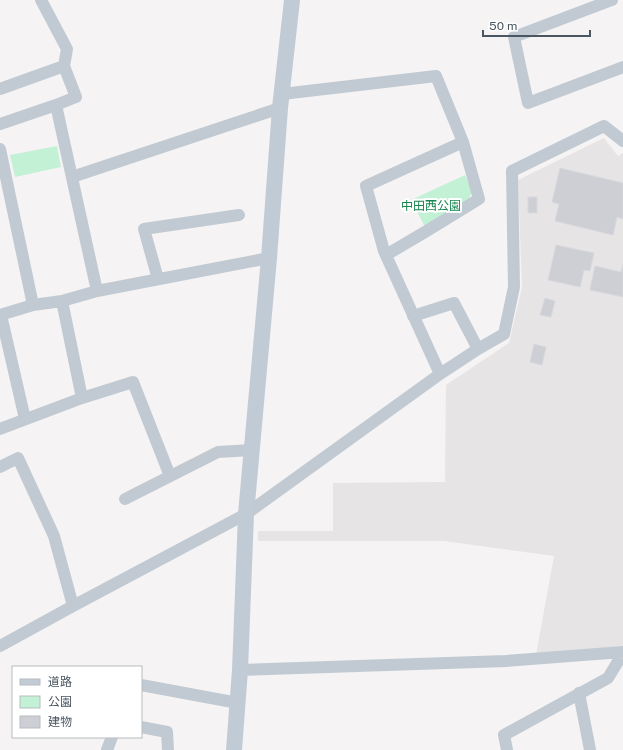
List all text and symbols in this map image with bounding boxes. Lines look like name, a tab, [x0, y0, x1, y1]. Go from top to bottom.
scale bar	[483, 12, 590, 38]
text: 50 m	[489, 19, 517, 33]
park label: 中田西公園	[401, 199, 461, 213]
legend	[12, 666, 142, 738]
text: 道路	[48, 675, 72, 689]
text: 公園	[48, 695, 72, 709]
text: 建物	[48, 715, 72, 729]

